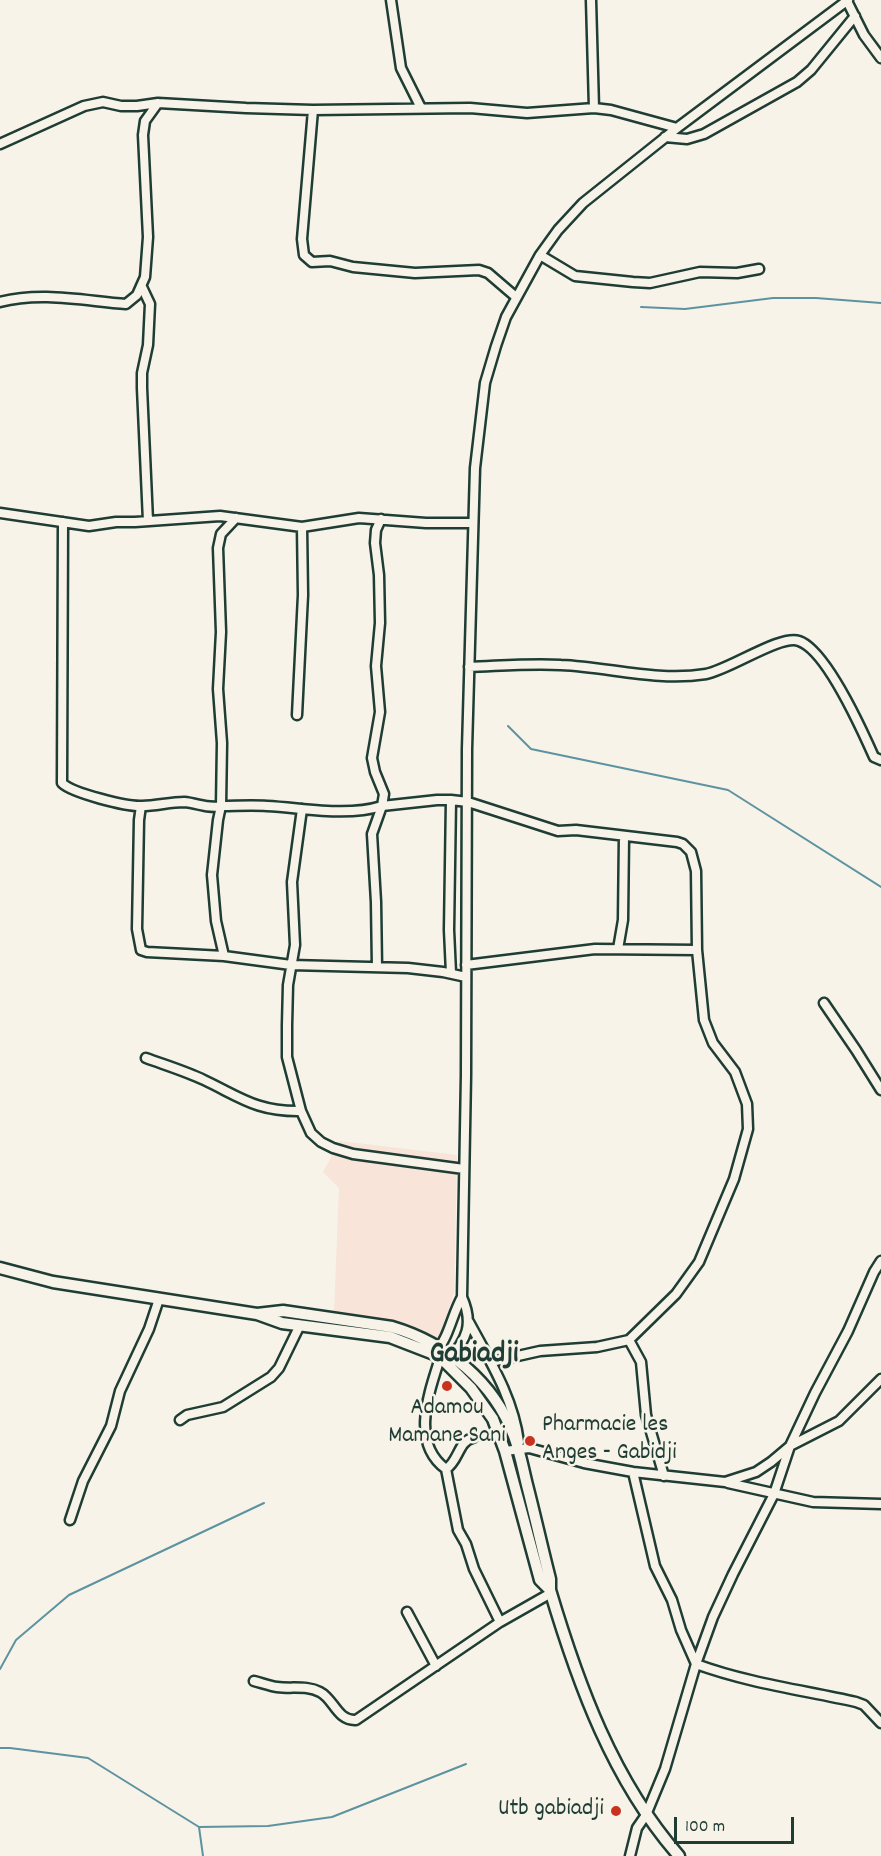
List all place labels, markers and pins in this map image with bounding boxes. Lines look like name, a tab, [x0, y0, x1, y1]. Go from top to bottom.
marker: Adamou Mamane Sani	[440, 1379, 454, 1393]
place label: Adamou Mamane Sani	[388, 1396, 506, 1452]
place label: Pharmacie les Anges - Gabidji	[542, 1413, 677, 1469]
marker: Pharmacie les Anges - Gabidji	[523, 1434, 537, 1448]
place label: Utb gabiadji	[498, 1797, 604, 1825]
marker: Utb gabiadji	[609, 1804, 623, 1818]

